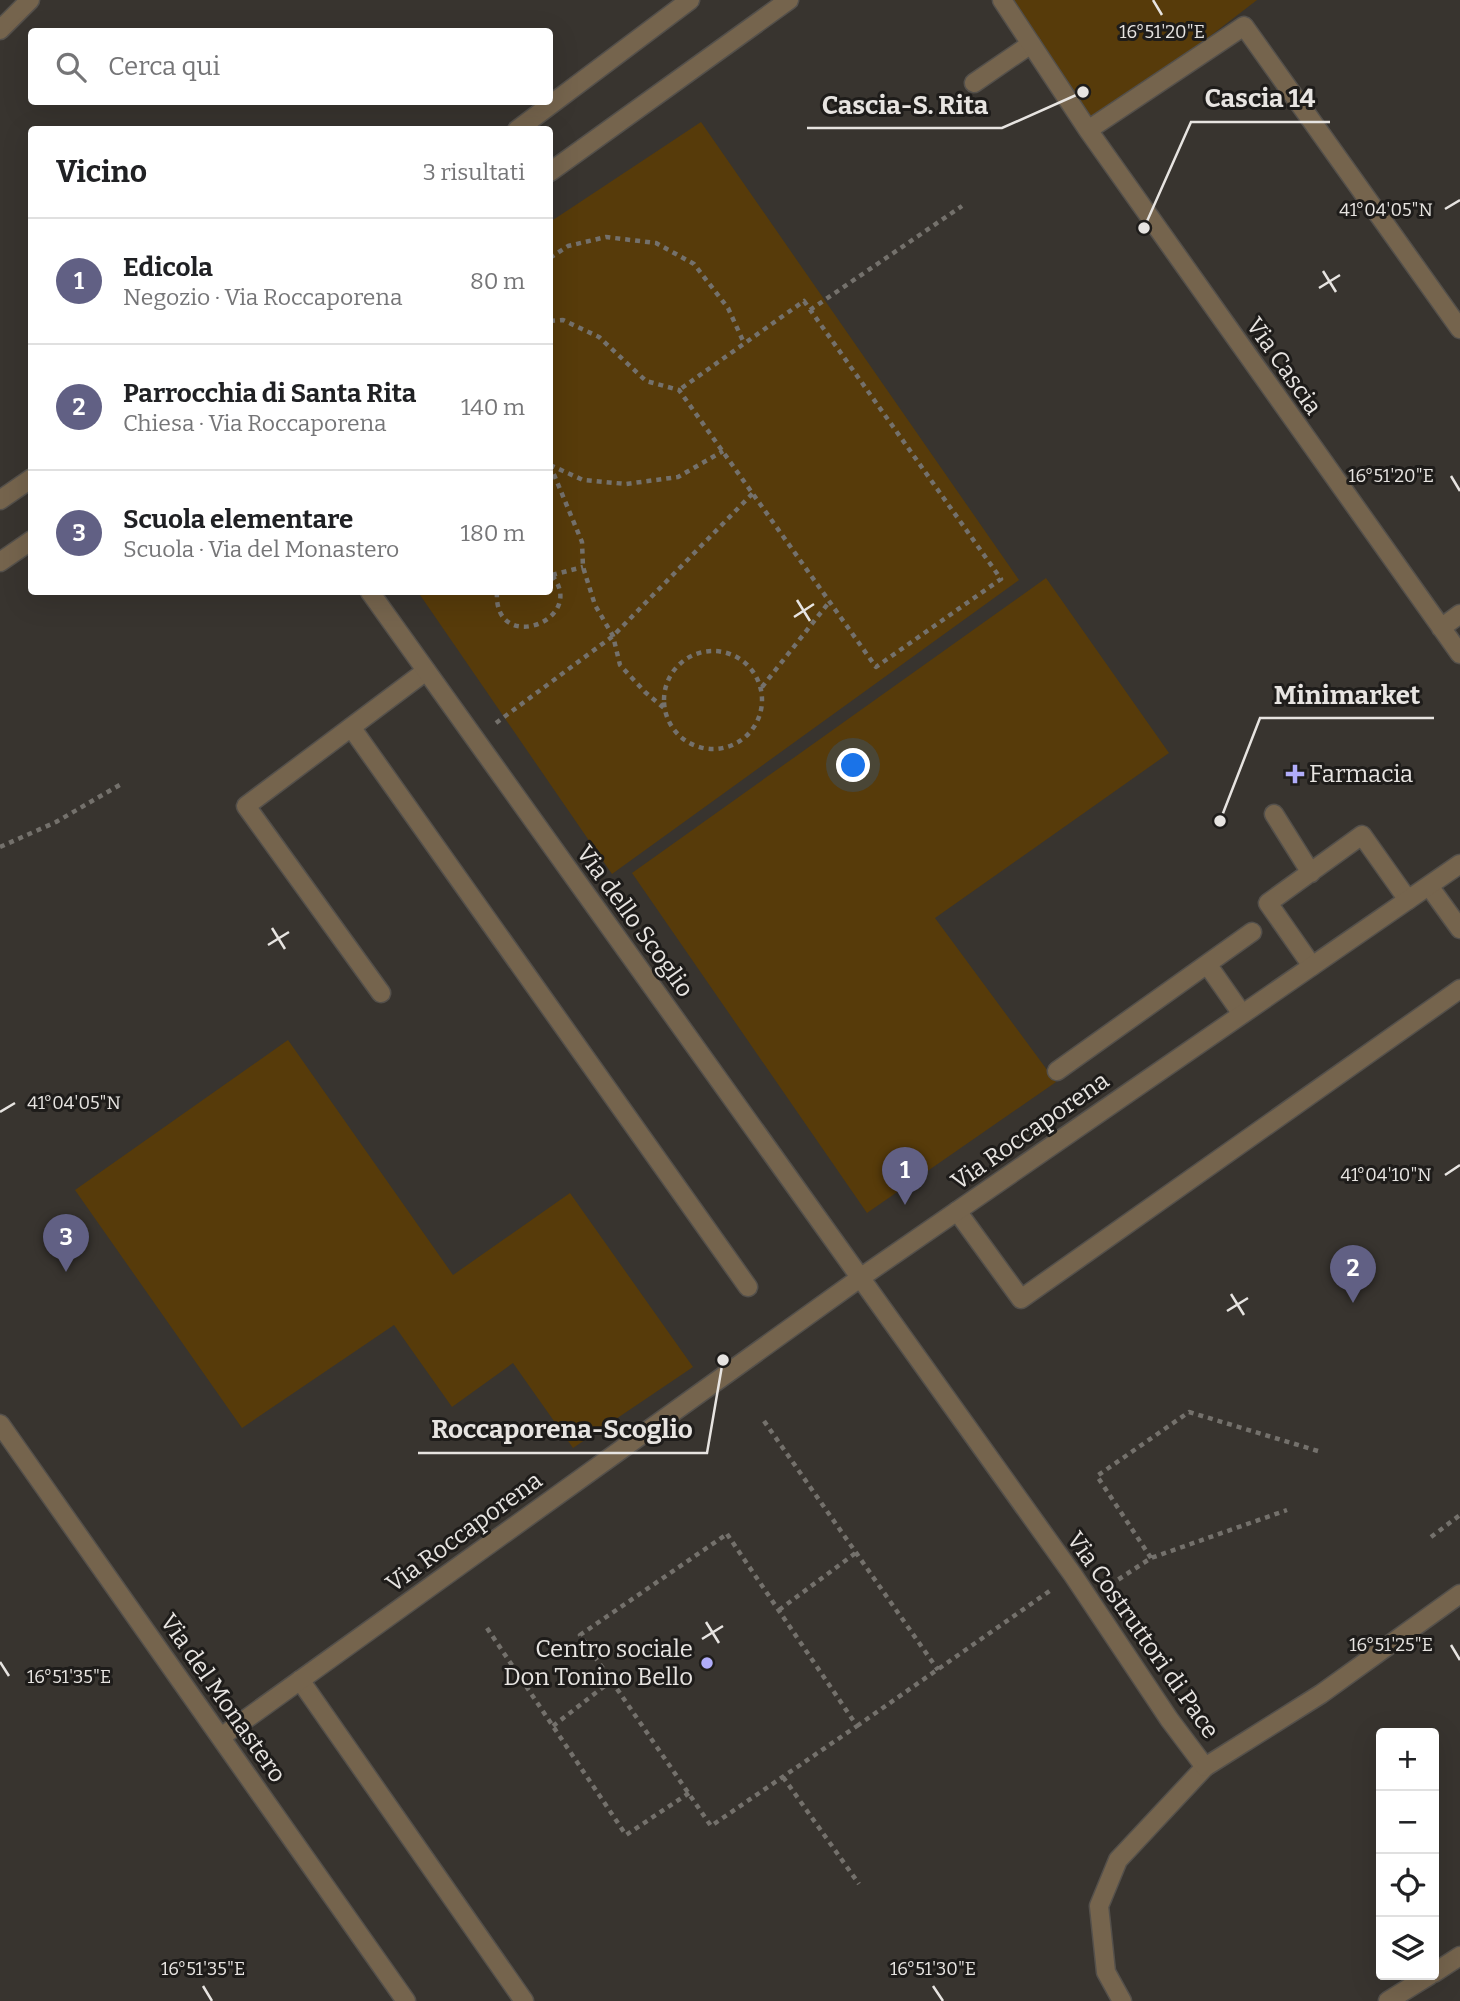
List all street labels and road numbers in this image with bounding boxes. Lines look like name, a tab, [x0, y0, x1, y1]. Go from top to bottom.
street label: Via Cascia	[1240, 312, 1328, 420]
street label: Via dello Scoglio	[571, 840, 699, 1002]
street label: Via Roccaporena	[946, 1066, 1114, 1196]
street label: Via Roccaporena	[381, 1466, 547, 1598]
street label: Via Costruttori di Pace	[1061, 1526, 1225, 1744]
street label: Via del Monastero	[154, 1608, 292, 1788]

